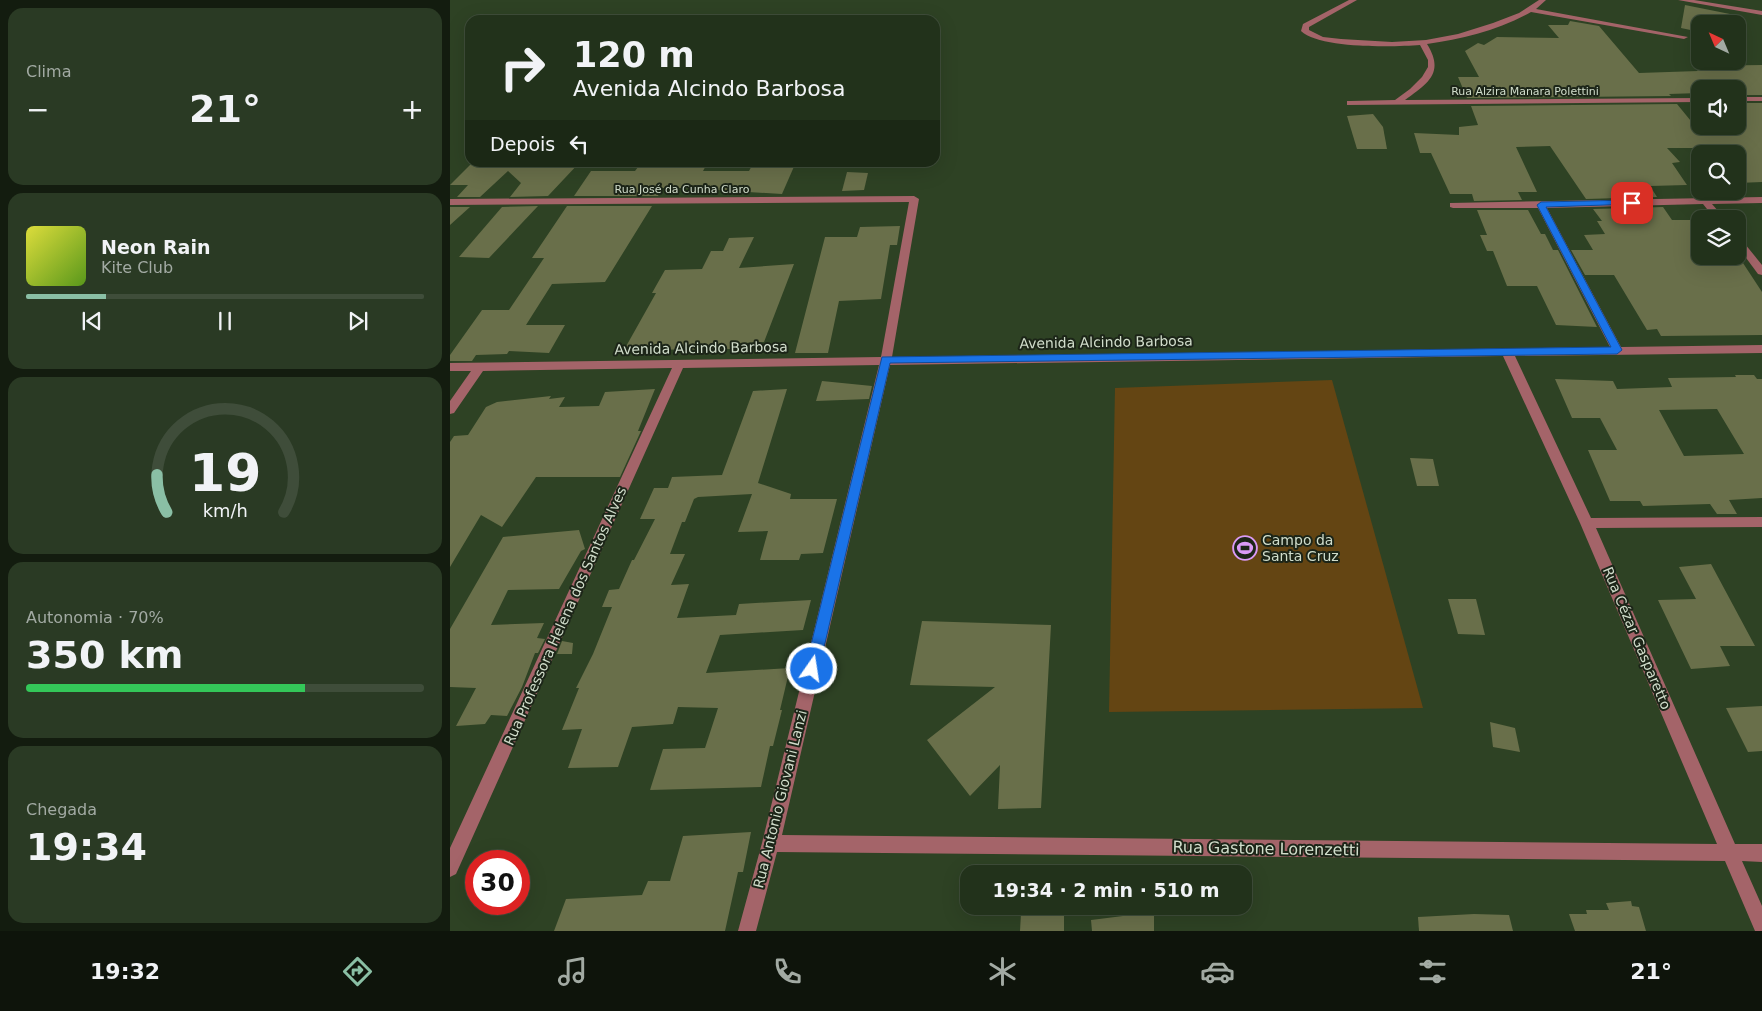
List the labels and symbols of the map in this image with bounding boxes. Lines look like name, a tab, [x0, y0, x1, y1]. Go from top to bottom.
north arrow	[1691, 15, 1746, 70]
street label: Rua Alzira Manara Polettini	[1451, 85, 1599, 98]
pin	[1611, 182, 1653, 224]
street label: Rua José da Cunha Claro	[615, 183, 750, 196]
street label: Avenida Alcindo Barbosa	[1019, 332, 1193, 352]
street label: Avenida Alcindo Barbosa	[614, 338, 788, 358]
street label: Rua Professora Helena dos Santos Alves	[500, 484, 630, 748]
place label: Campo da Santa Cruz	[1262, 532, 1339, 564]
sports icon: Campo da Santa Cruz	[1232, 535, 1258, 561]
street label: Rua Cézar Gasparetto	[1600, 564, 1674, 712]
position arrow	[785, 642, 837, 694]
street label: Rua Antonio Giovani Lanzi	[750, 708, 810, 890]
street label: Rua Gastone Lorenzetti	[1172, 837, 1360, 860]
speed limit sign: 30	[465, 850, 530, 915]

